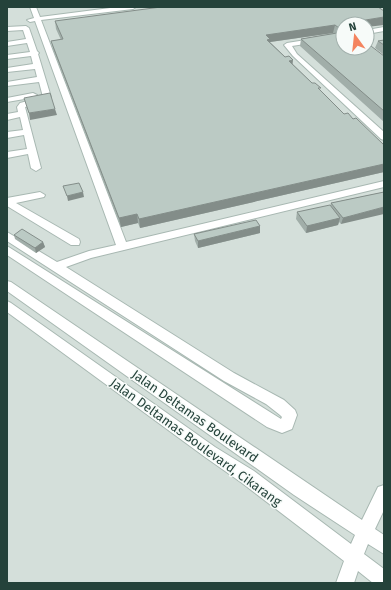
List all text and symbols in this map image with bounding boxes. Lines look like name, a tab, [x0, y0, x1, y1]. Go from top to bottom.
north arrow	[335, 16, 375, 56]
text: N	[347, 20, 358, 34]
street label: Jalan Deltamas Boulevard	[129, 367, 261, 465]
street label: Jalan Deltamas Boulevard, Cikarang	[107, 375, 285, 509]

